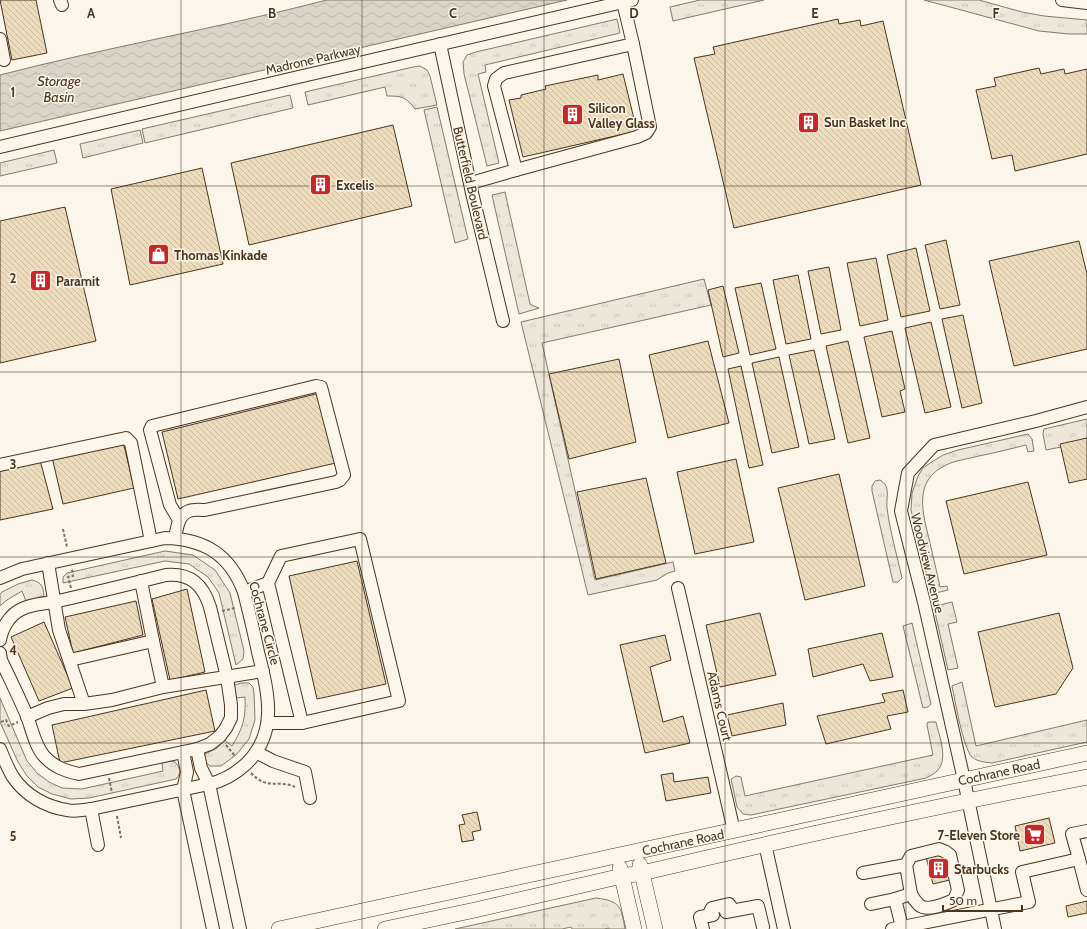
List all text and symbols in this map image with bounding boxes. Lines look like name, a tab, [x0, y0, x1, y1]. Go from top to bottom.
text: A	[87, 5, 96, 21]
text: B	[268, 5, 276, 21]
text: C	[449, 5, 457, 21]
text: D	[629, 5, 639, 21]
text: E	[811, 5, 819, 21]
text: F	[993, 5, 1000, 21]
street label: Madrone Parkway	[264, 40, 363, 78]
water label: Storage Basin	[37, 72, 81, 106]
text: 1	[11, 84, 15, 100]
place label: Silicon Valley Glass	[588, 100, 655, 131]
building icon: Silicon Valley Glass	[560, 102, 586, 128]
building icon: Sun Basket Inc	[795, 109, 821, 135]
place label: Sun Basket Inc	[824, 114, 906, 130]
street label: Butterfield Boulevard	[450, 125, 492, 241]
building icon: Excelis	[308, 172, 334, 198]
place label: Excelis	[336, 177, 375, 193]
shop icon: Thomas Kinkade	[145, 242, 171, 268]
place label: Thomas Kinkade	[174, 247, 268, 263]
building icon: Paramit	[28, 268, 54, 294]
text: 2	[10, 270, 17, 286]
place label: Paramit	[56, 273, 100, 289]
text: 3	[9, 456, 17, 472]
street label: Woodview Avenue	[908, 511, 948, 615]
street label: Cochrane Circle	[246, 580, 284, 667]
text: 4	[9, 642, 17, 658]
street label: Adams Court	[704, 669, 736, 743]
street label: Cochrane Road	[957, 756, 1041, 788]
supermarket icon: 7-Eleven Store	[1022, 822, 1048, 848]
street label: Cochrane Road	[641, 826, 725, 858]
place label: 7-Eleven Store	[938, 827, 1020, 843]
text: 5	[10, 828, 17, 844]
building icon: Starbucks	[925, 856, 951, 882]
place label: Starbucks	[954, 861, 1009, 877]
scale bar	[943, 887, 1022, 913]
text: 50 m	[949, 893, 977, 908]

